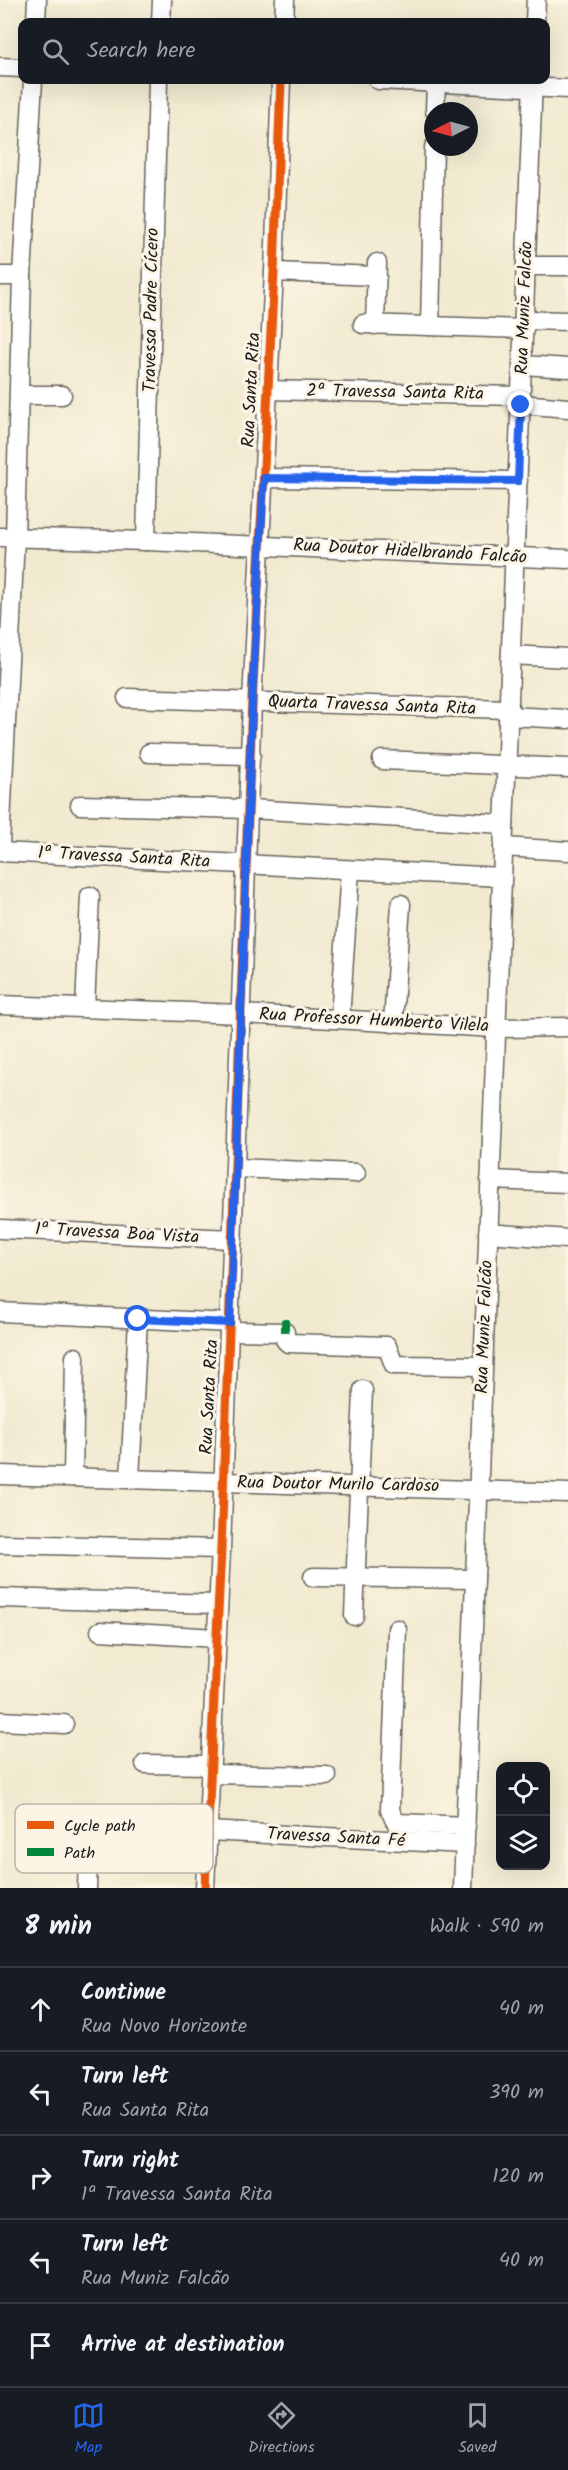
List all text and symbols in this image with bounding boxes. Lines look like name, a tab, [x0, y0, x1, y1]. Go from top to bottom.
search box	[18, 18, 550, 84]
text: Search here	[87, 34, 195, 69]
icon: search	[39, 35, 72, 68]
north arrow	[424, 102, 478, 156]
street label: Travessa Padre Cícero	[136, 228, 168, 392]
street label: Rua Muniz Falcão	[508, 241, 542, 375]
street label: Rua Santa Rita	[235, 332, 269, 448]
street label: 2ª Travessa Santa Rita	[306, 377, 484, 409]
route end	[507, 391, 533, 417]
street label: Rua Doutor Hidelbrando Falcão	[292, 531, 528, 573]
street label: Quarta Travessa Santa Rita	[267, 688, 477, 724]
street label: 1ª Travessa Santa Rita	[37, 839, 211, 877]
street label: Rua Professor Humberto Vilela	[258, 1000, 490, 1042]
street label: 1ª Travessa Boa Vista	[34, 1215, 200, 1253]
street label: Rua Muniz Falcão	[468, 1260, 502, 1394]
route start	[124, 1305, 150, 1331]
street label: Rua Santa Rita	[193, 1339, 227, 1455]
street label: Rua Doutor Murilo Cardoso	[236, 1469, 440, 1501]
map controls	[496, 1762, 550, 1870]
button: locate	[496, 1762, 550, 1816]
legend	[15, 1804, 213, 1873]
text: Cycle path	[64, 1814, 136, 1839]
button: layers	[496, 1816, 550, 1870]
street label: Travessa Santa Fé	[266, 1820, 407, 1856]
text: Path	[64, 1841, 95, 1866]
text: 8 min	[24, 1906, 92, 1948]
text: Walk · 590 m	[429, 1911, 544, 1943]
text: Continue	[81, 1976, 166, 2011]
icon: ahead	[24, 1993, 57, 2026]
text: 40 m	[499, 1993, 544, 2025]
text: Rua Novo Horizonte	[81, 2011, 247, 2043]
text: Turn left	[81, 2060, 168, 2095]
icon: left	[24, 2077, 57, 2110]
text: 390 m	[489, 2077, 544, 2109]
text: Rua Santa Rita	[81, 2095, 209, 2127]
text: Turn right	[81, 2144, 179, 2179]
icon: right	[24, 2161, 57, 2194]
text: 120 m	[492, 2161, 544, 2193]
text: 1ª Travessa Santa Rita	[81, 2179, 273, 2211]
text: Turn left	[81, 2228, 168, 2263]
icon: left	[24, 2245, 57, 2278]
text: 40 m	[499, 2245, 544, 2277]
text: Rua Muniz Falcão	[81, 2263, 229, 2295]
text: Arrive at destination	[81, 2328, 284, 2363]
icon: arrive	[24, 2329, 57, 2362]
tab: Map	[72, 2399, 105, 2460]
tab: Directions	[248, 2399, 315, 2460]
tab: Saved	[458, 2399, 496, 2460]

